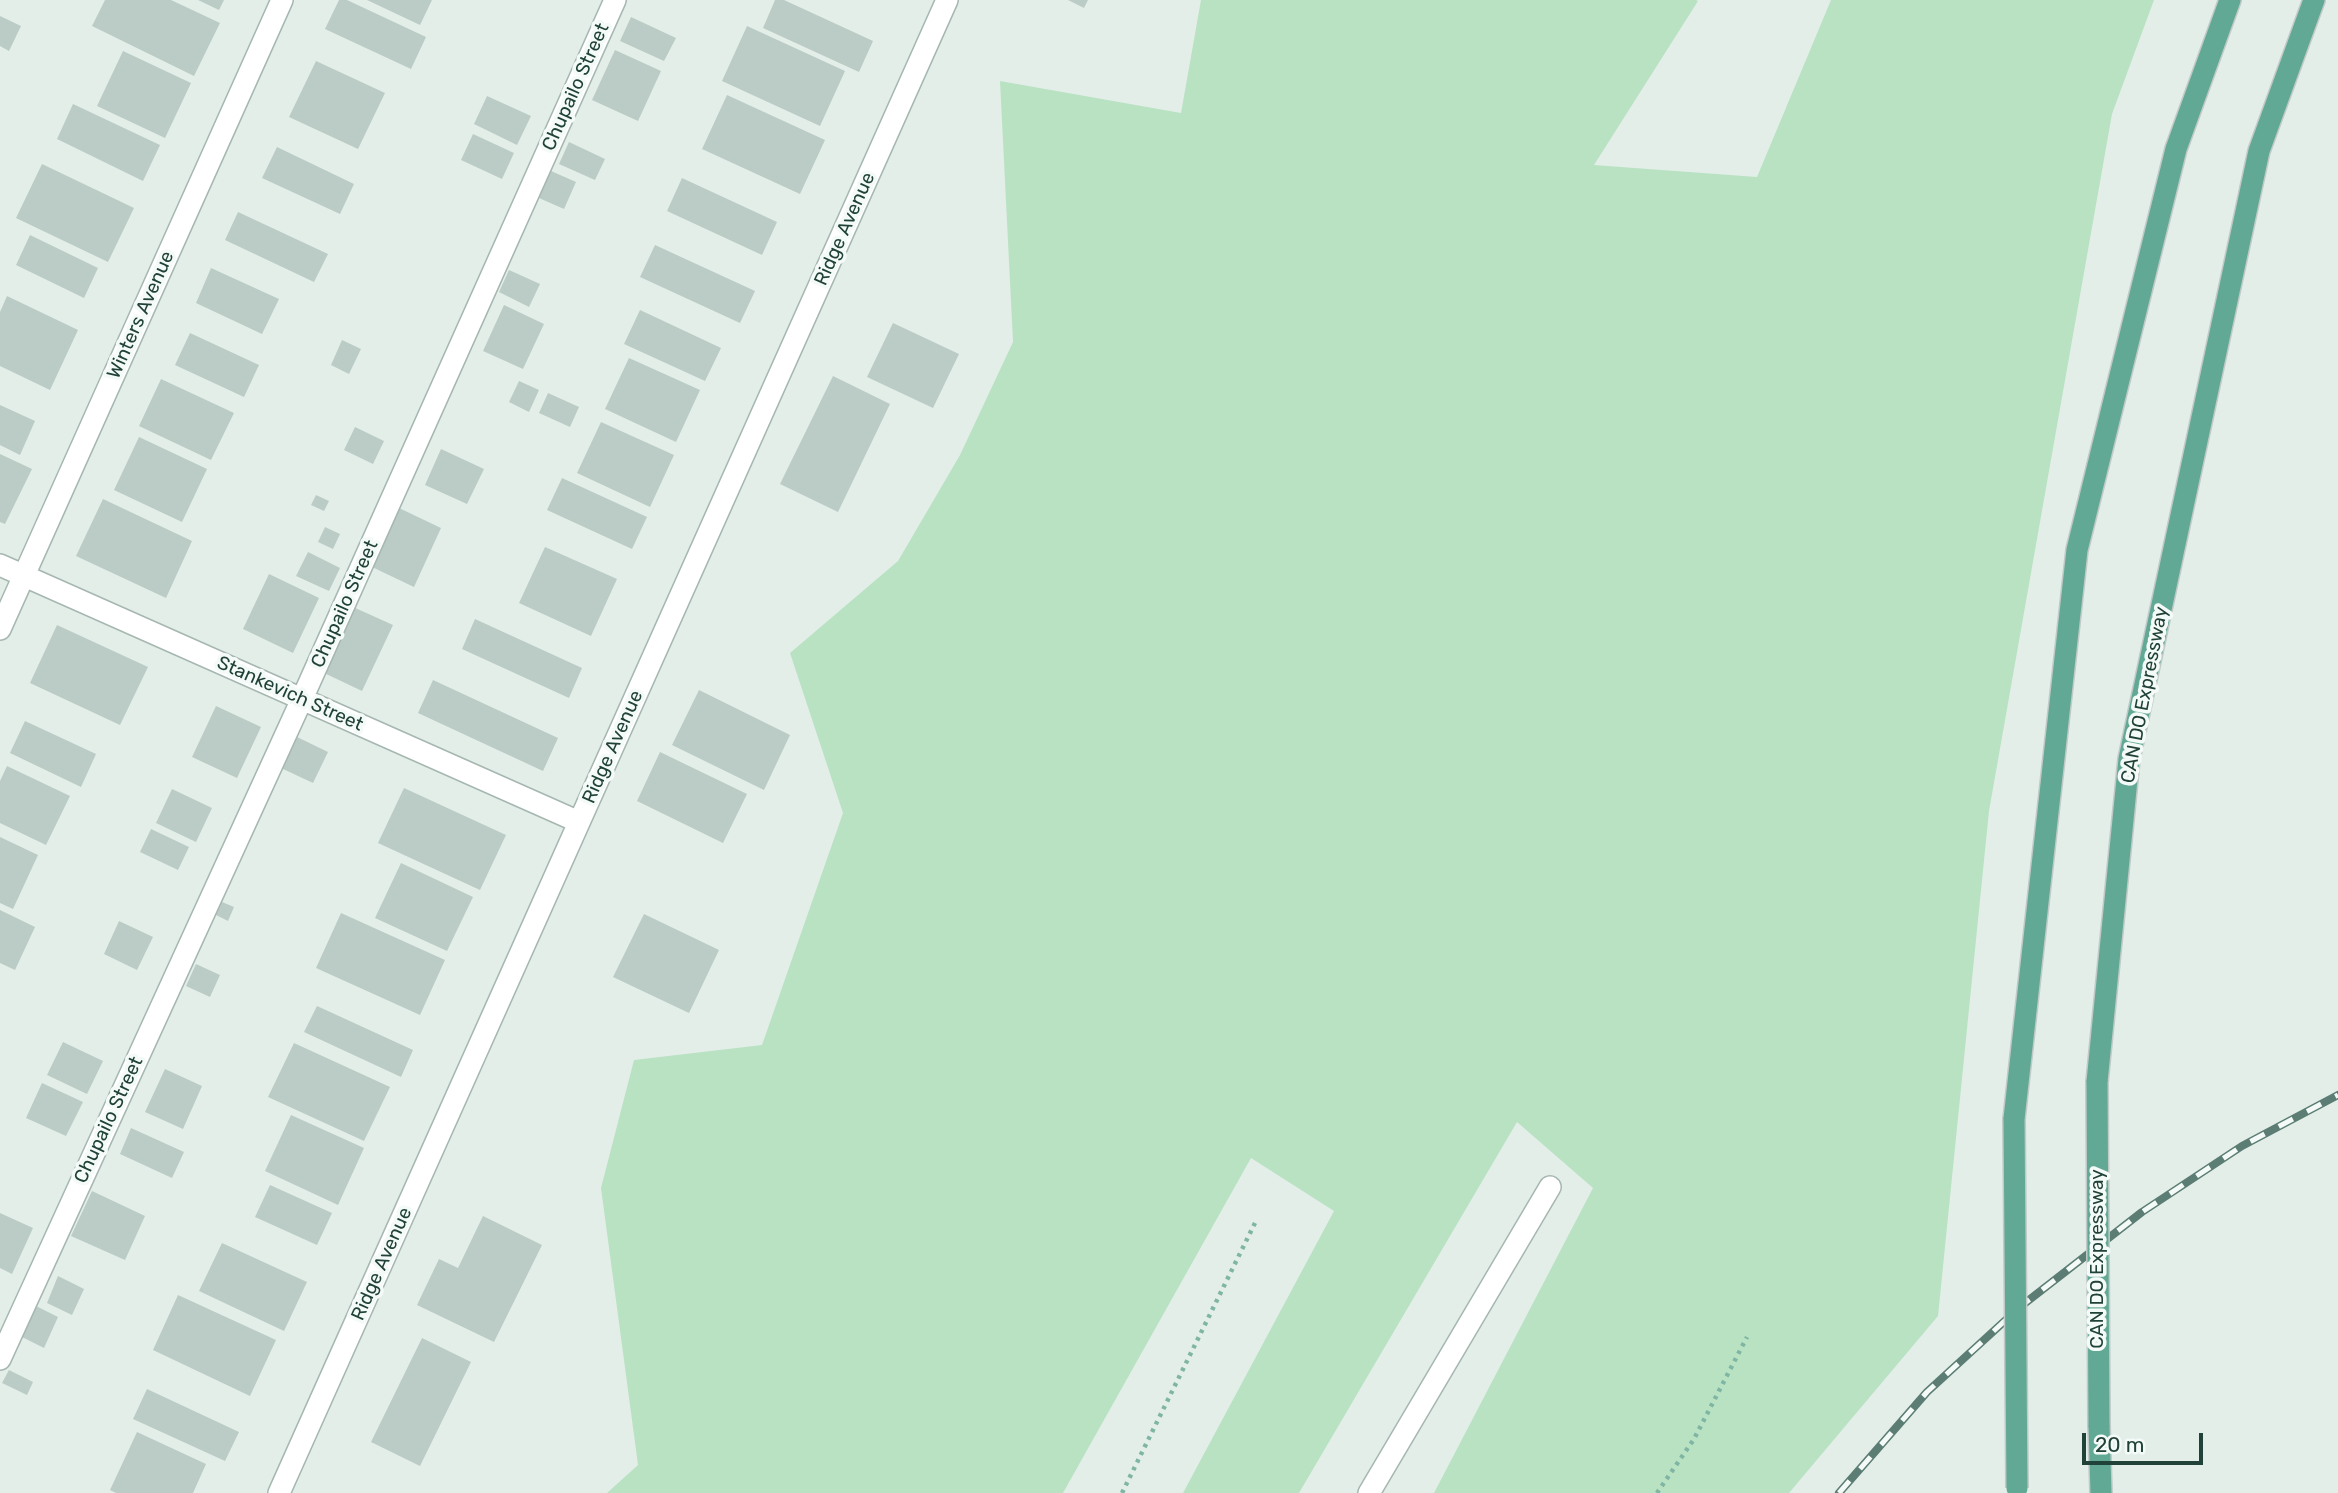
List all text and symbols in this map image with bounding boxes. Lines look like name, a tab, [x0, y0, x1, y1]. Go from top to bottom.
street label: Chupailo Street	[538, 20, 614, 154]
street label: Ridge Avenue	[810, 169, 880, 289]
street label: Winters Avenue	[103, 248, 179, 382]
street label: Chupailo Street	[307, 537, 383, 671]
street label: CAN DO Expressway	[2117, 605, 2173, 785]
street label: Stankevich Street	[213, 652, 367, 736]
street label: Ridge Avenue	[578, 687, 648, 807]
street label: Chupailo Street	[70, 1053, 148, 1187]
street label: CAN DO Expressway	[2087, 1169, 2109, 1349]
street label: Ridge Avenue	[347, 1204, 417, 1324]
scale bar	[2086, 1420, 2207, 1464]
text: 20 m	[2095, 1432, 2144, 1457]

